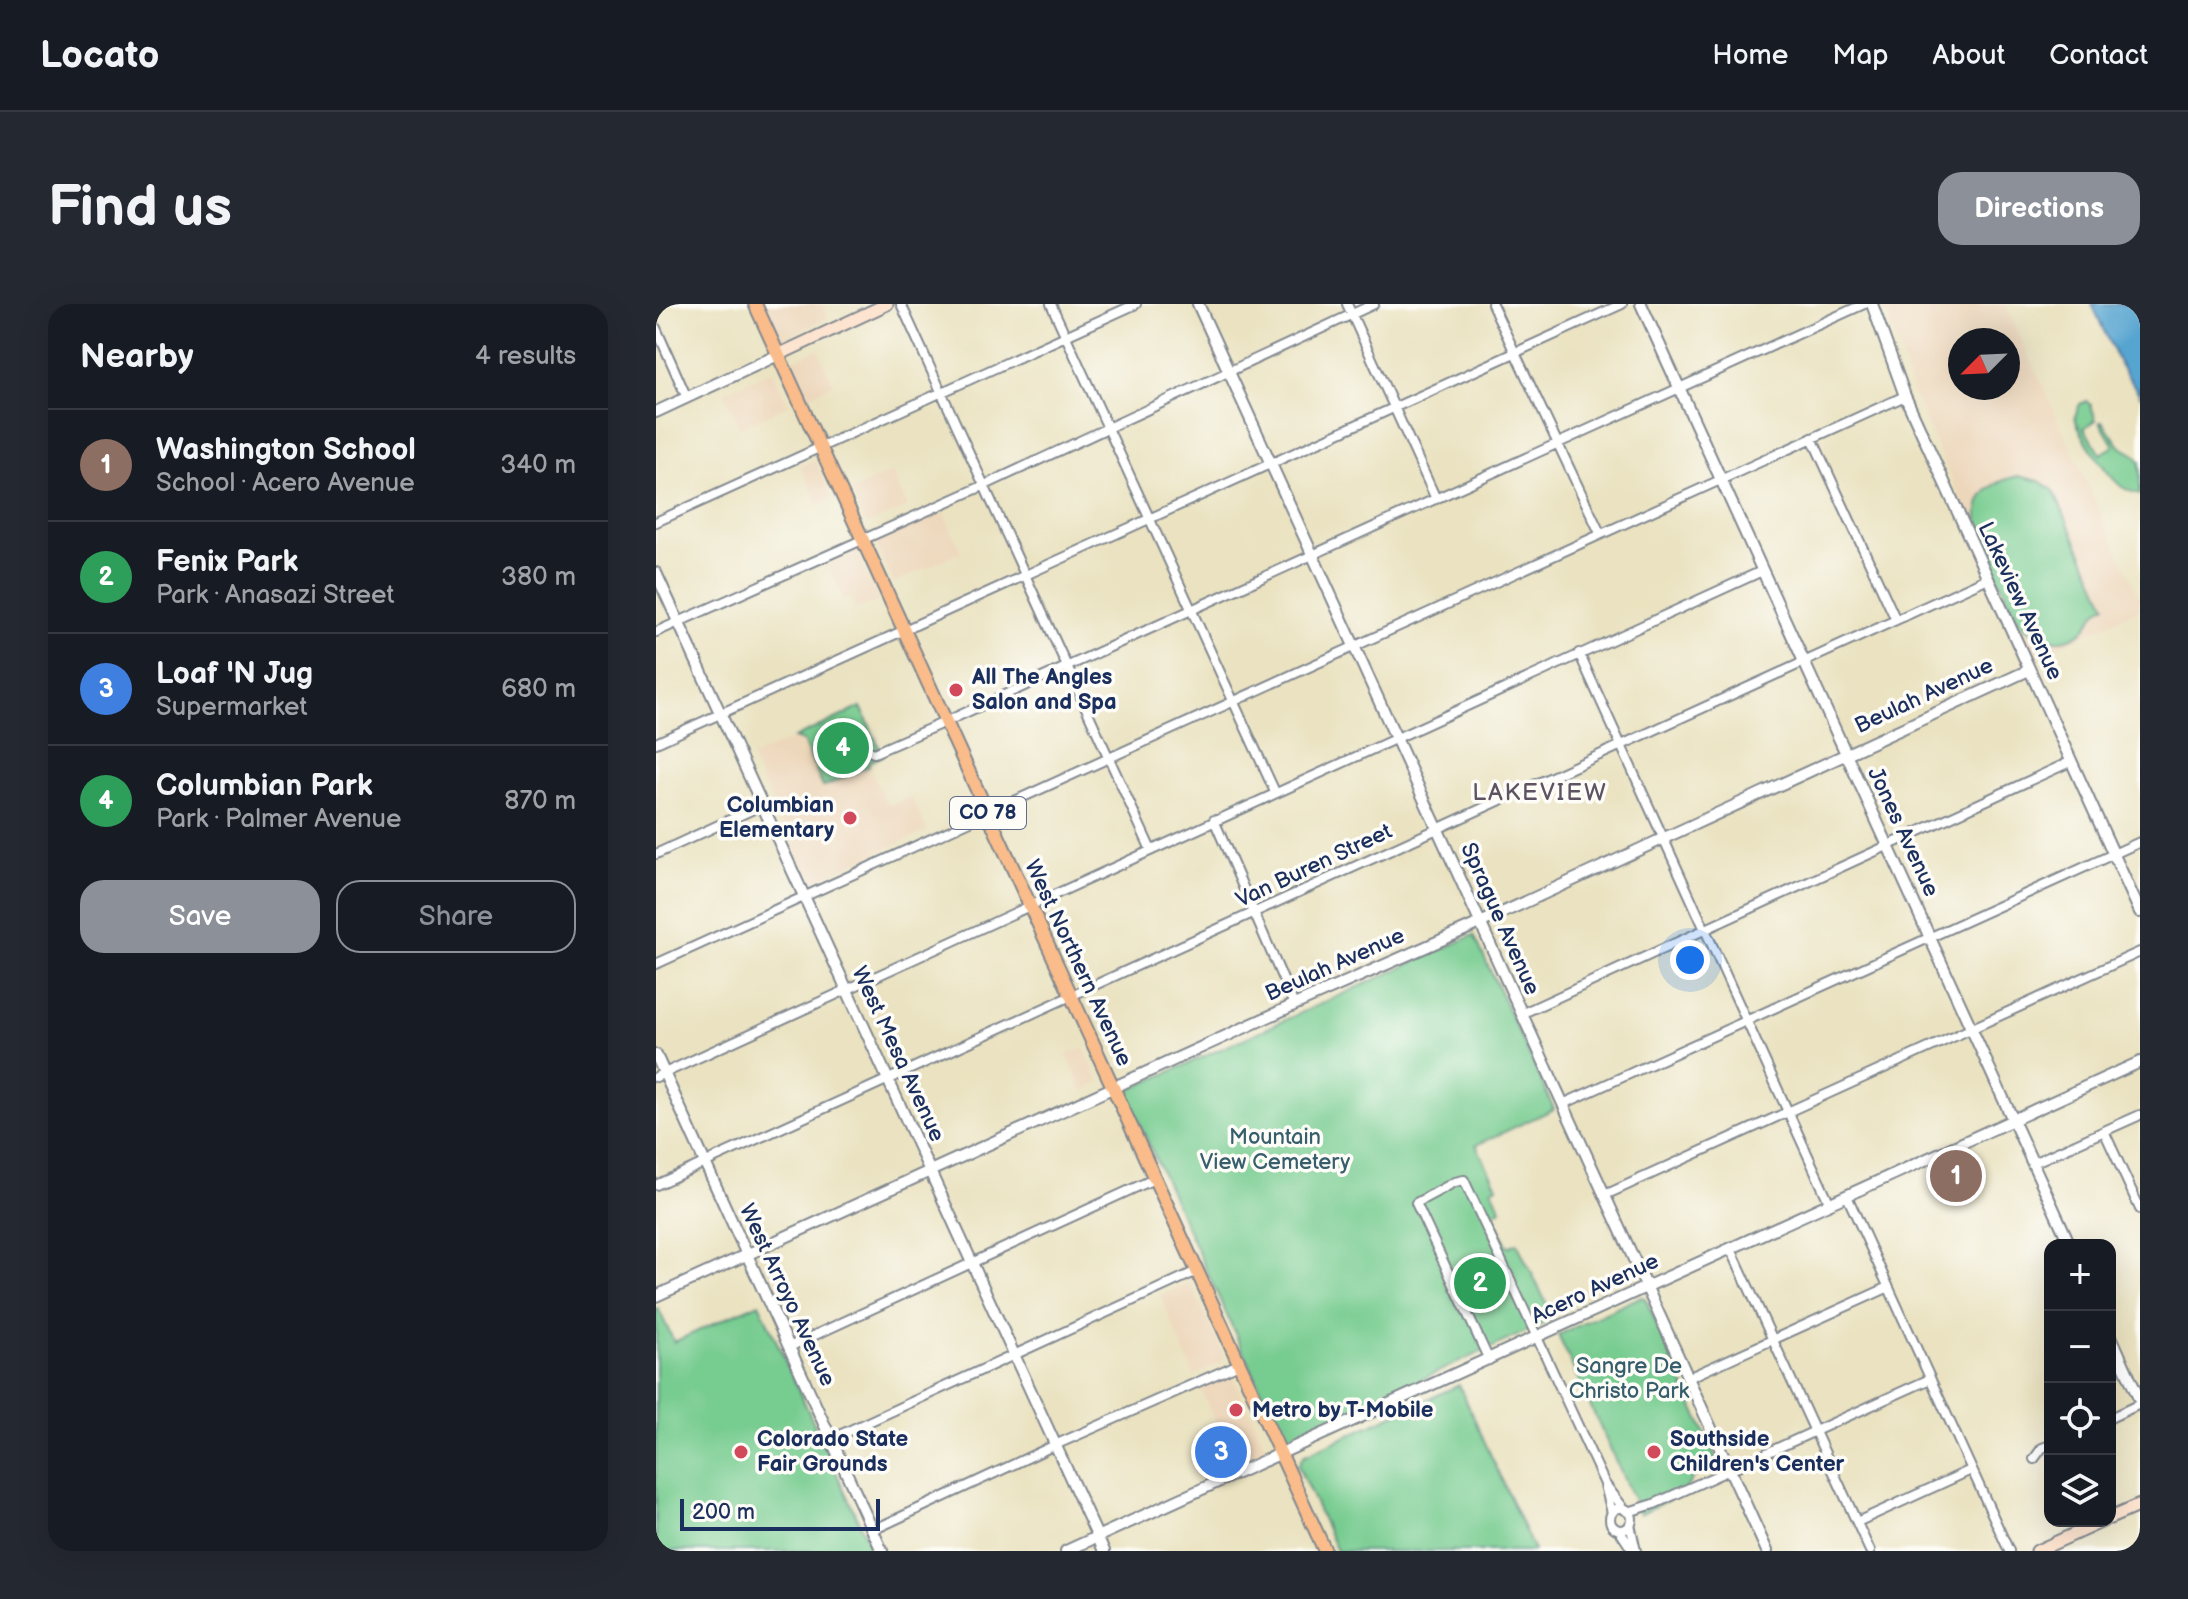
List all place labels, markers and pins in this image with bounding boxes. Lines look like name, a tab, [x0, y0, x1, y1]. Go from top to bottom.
place label: All The Angles Salon and Spa	[971, 664, 1117, 716]
marker: All The Angles Salon and Spa	[947, 681, 965, 699]
pin: 4	[817, 718, 869, 778]
place label: Columbian Elementary	[719, 792, 834, 844]
marker: Columbian Elementary	[841, 809, 859, 827]
pin: 1	[1930, 1146, 1982, 1206]
pin: 2	[1454, 1253, 1506, 1313]
place label: Metro by T-Mobile	[1252, 1397, 1433, 1424]
marker: Metro by T-Mobile	[1227, 1401, 1245, 1419]
pin: 3	[1195, 1422, 1247, 1482]
place label: Colorado State Fair Grounds	[757, 1426, 908, 1478]
place label: Southside Children's Center	[1670, 1426, 1845, 1478]
marker: Colorado State Fair Grounds	[732, 1443, 750, 1461]
marker: Southside Children's Center	[1645, 1443, 1663, 1461]

